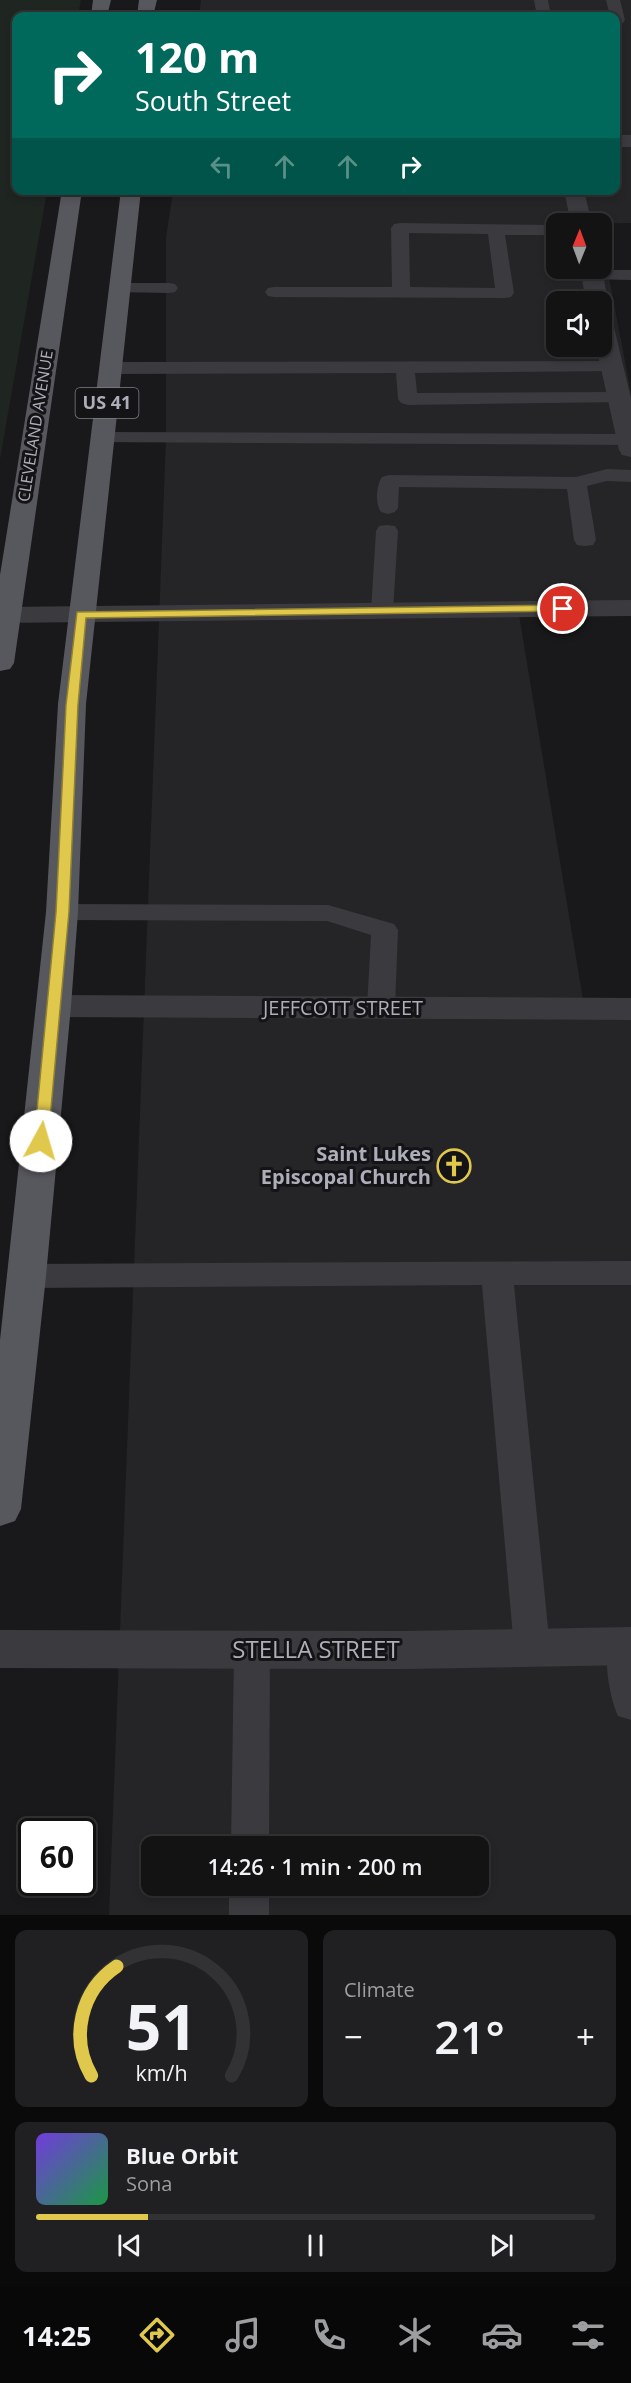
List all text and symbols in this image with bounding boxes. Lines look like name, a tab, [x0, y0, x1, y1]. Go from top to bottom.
text: 120 m	[135, 28, 259, 85]
icon: right	[36, 36, 114, 114]
text: South Street	[135, 82, 291, 119]
icon: left	[205, 150, 238, 183]
icon: ahead	[268, 150, 301, 183]
icon: ahead	[331, 150, 364, 183]
icon: right	[394, 150, 427, 183]
north arrow	[546, 213, 612, 279]
map controls	[546, 213, 612, 357]
button: sound	[546, 291, 612, 357]
street label: CLEVELAND AVENUE	[12, 349, 58, 503]
road number: US 41	[76, 388, 138, 418]
pin	[537, 583, 588, 634]
icon: arrive	[546, 592, 579, 625]
street label: JEFFCOTT STREET	[261, 994, 423, 1021]
position arrow	[9, 1109, 73, 1173]
place label: Saint Lukes Episcopal Church	[261, 1140, 431, 1190]
church icon: Saint Lukes Episcopal Church	[436, 1148, 472, 1184]
street label: STELLA STREET	[232, 1632, 400, 1665]
speed limit sign: 60	[18, 1818, 96, 1896]
text: 14:26 · 1 min · 200 m	[207, 1851, 423, 1881]
text: Climate	[344, 1976, 415, 2003]
text: 51	[126, 1983, 197, 2068]
text: 21°	[434, 2006, 505, 2067]
text: −	[344, 2014, 363, 2059]
text: +	[576, 2014, 595, 2059]
text: km/h	[135, 2058, 188, 2087]
text: Blue Orbit	[126, 2140, 238, 2170]
text: Sona	[126, 2170, 172, 2197]
icon: previous	[113, 2229, 146, 2262]
icon: pause	[299, 2229, 332, 2262]
icon: next	[485, 2229, 518, 2262]
icon: directions	[136, 2314, 178, 2356]
icon: music	[222, 2314, 264, 2356]
icon: phone	[308, 2314, 350, 2356]
icon: climate	[394, 2314, 436, 2356]
icon: car	[481, 2314, 523, 2356]
icon: filters	[567, 2314, 609, 2356]
text: 14:25	[22, 2317, 92, 2354]

